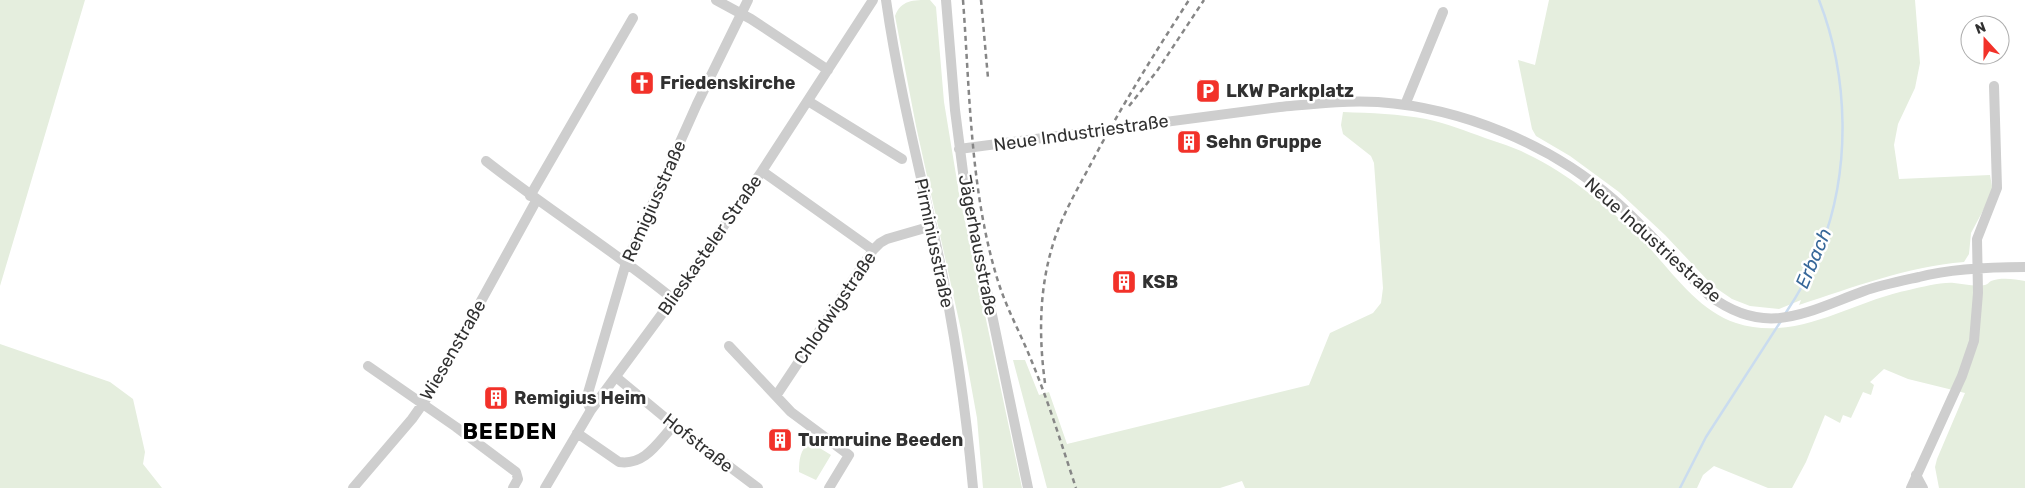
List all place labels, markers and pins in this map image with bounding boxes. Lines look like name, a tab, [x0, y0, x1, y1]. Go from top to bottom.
church icon: Friedenskirche	[629, 70, 655, 96]
place label: Friedenskirche	[660, 72, 796, 94]
parking icon: LKW Parkplatz	[1195, 78, 1221, 104]
place label: LKW Parkplatz	[1226, 80, 1354, 102]
building icon: Sehn Gruppe	[1176, 129, 1202, 155]
place label: Sehn Gruppe	[1206, 131, 1322, 153]
building icon: KSB	[1111, 269, 1137, 295]
place label: KSB	[1142, 271, 1178, 293]
building icon: Remigius Heim	[483, 385, 509, 411]
place label: Remigius Heim	[514, 387, 646, 409]
building icon: Turmruine Beeden	[767, 427, 793, 453]
place label: Turmruine Beeden	[798, 429, 963, 451]

